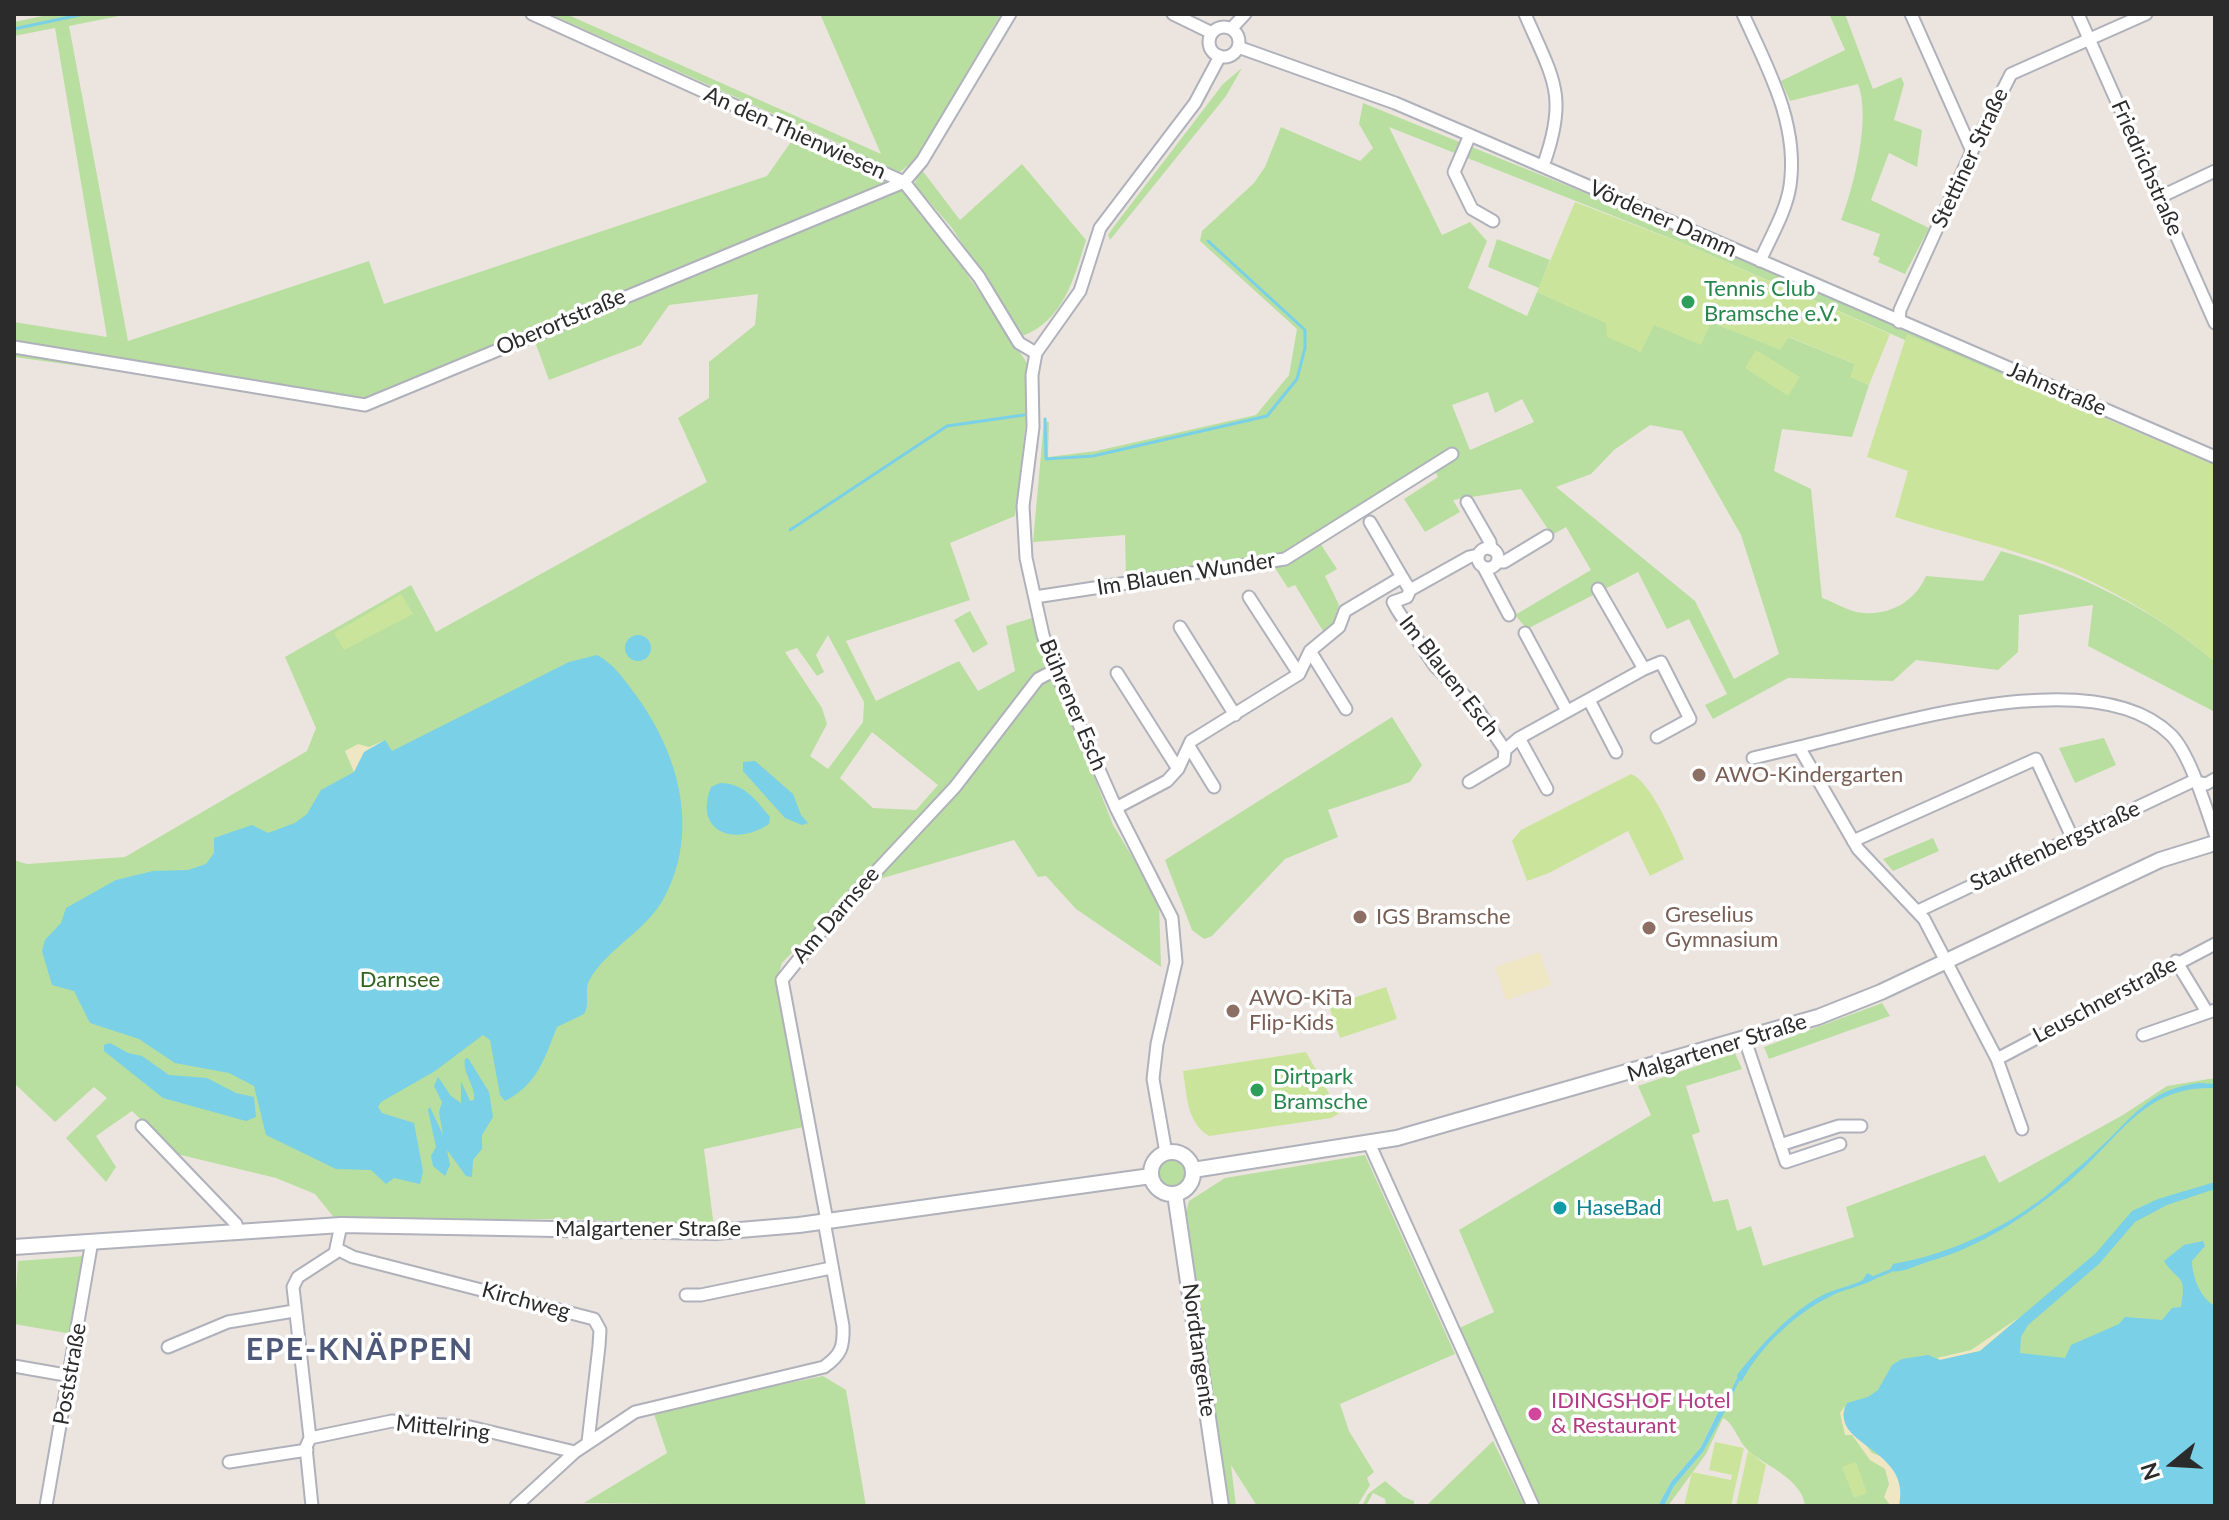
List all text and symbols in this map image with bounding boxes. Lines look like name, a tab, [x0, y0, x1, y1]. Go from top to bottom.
street label: An den Thienwiesen	[700, 81, 890, 185]
street label: Stettiner Straße	[1926, 84, 2014, 232]
street label: Friedrichstraße	[2105, 96, 2189, 240]
street label: Vördener Damm	[1585, 175, 1741, 263]
place label: Tennis Club Bramsche e.V.	[1704, 276, 1838, 328]
street label: Oberortstraße	[492, 283, 630, 361]
marker: Tennis Club Bramsche e.V.	[1679, 293, 1697, 311]
street label: Jahnstraße	[2004, 356, 2110, 422]
street label: Im Blauen Wunder	[1095, 547, 1277, 601]
street label: Im Blauen Esch	[1394, 610, 1504, 742]
street label: Bührener Esch	[1033, 635, 1113, 775]
place label: AWO-Kindergarten	[1715, 762, 1903, 788]
marker: AWO-Kindergarten	[1690, 766, 1708, 784]
street label: Stauffenbergstraße	[1966, 795, 2144, 897]
street label: Am Darnsee	[787, 861, 885, 969]
place label: Greselius Gymnasium	[1665, 902, 1778, 954]
place label: IGS Bramsche	[1376, 904, 1511, 930]
marker: IGS Bramsche	[1351, 908, 1369, 926]
marker: Greselius Gymnasium	[1640, 919, 1658, 937]
street label: Leuschnerstraße	[2029, 951, 2181, 1049]
park label: Darnsee	[360, 967, 440, 993]
place label: AWO-KiTa Flip-Kids	[1249, 985, 1352, 1036]
marker: AWO-KiTa Flip-Kids	[1224, 1002, 1242, 1020]
street label: Malgartener Straße	[1624, 1008, 1810, 1088]
place label: Dirtpark Bramsche	[1273, 1064, 1368, 1116]
marker: Dirtpark Bramsche	[1248, 1081, 1266, 1099]
place label: HaseBad	[1576, 1195, 1662, 1221]
marker: HaseBad	[1551, 1199, 1569, 1217]
street label: Malgartener Straße	[555, 1216, 741, 1242]
street label: Kirchweg	[479, 1277, 573, 1325]
street label: Nordtangente	[1177, 1282, 1221, 1418]
street label: Poststraße	[48, 1321, 92, 1427]
district label: EPE-KNÄPPEN	[246, 1332, 474, 1368]
place label: IDINGSHOF Hotel & Restaurant	[1551, 1388, 1731, 1440]
marker: IDINGSHOF Hotel & Restaurant	[1526, 1405, 1544, 1423]
street label: Mittelring	[395, 1410, 491, 1446]
north arrow	[2133, 1424, 2213, 1504]
text: N	[2134, 1459, 2165, 1484]

